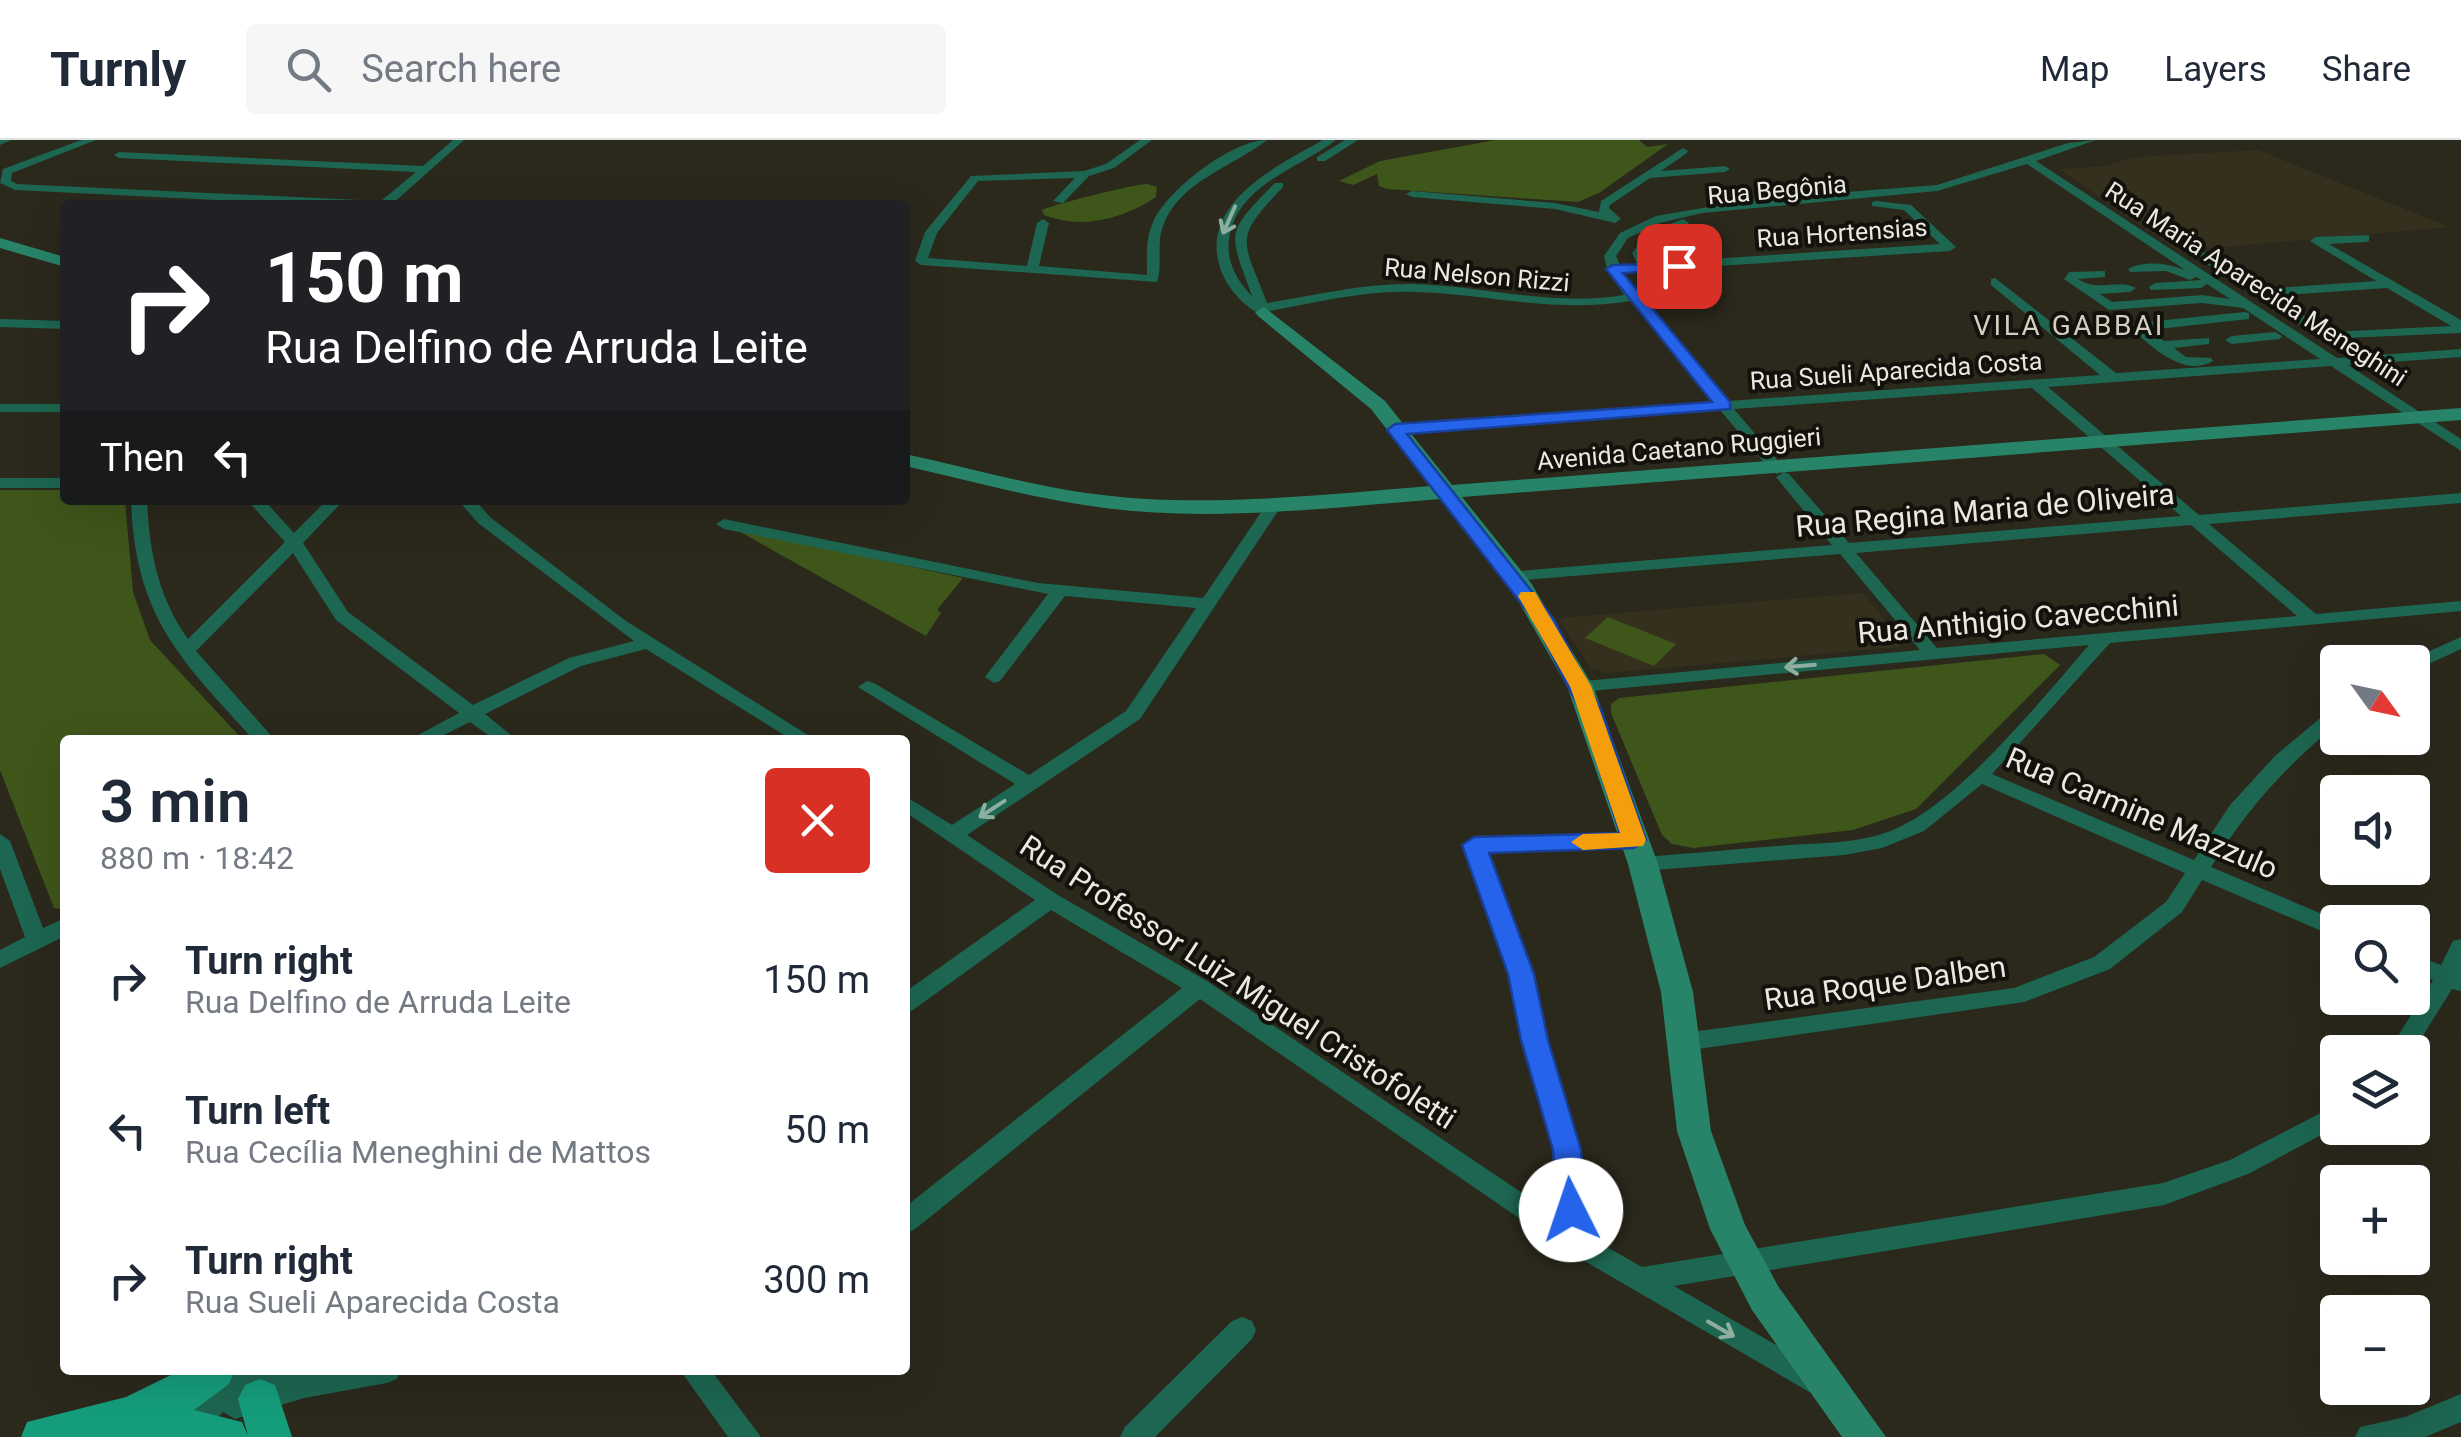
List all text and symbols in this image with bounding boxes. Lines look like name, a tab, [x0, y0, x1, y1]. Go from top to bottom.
search box	[246, 24, 946, 114]
text: Turnly	[50, 41, 186, 98]
icon: search	[281, 42, 336, 97]
text: Search here	[361, 47, 561, 91]
text: Map	[2040, 49, 2109, 90]
text: Layers	[2164, 49, 2267, 90]
text: Share	[2322, 49, 2411, 90]
street label: Rua Begônia	[1706, 169, 1848, 211]
street label: Rua Maria Aparecida Meneghini	[2100, 176, 2412, 392]
one-way arrow	[1219, 204, 1237, 234]
street label: Rua Hortensias	[1756, 213, 1928, 253]
pin	[1637, 224, 1722, 309]
text: 150 m	[265, 237, 464, 319]
icon: arrive	[1652, 239, 1707, 294]
icon: right	[100, 240, 230, 370]
street label: Rua Nelson Rizzi	[1383, 252, 1571, 298]
district label: VILA GABBAI	[1973, 309, 2165, 342]
text: Rua Delfino de Arruda Leite	[265, 321, 808, 374]
street label: Rua Sueli Aparecida Costa	[1749, 346, 2043, 396]
street label: Avenida Caetano Ruggieri	[1536, 422, 1822, 476]
icon: left	[205, 430, 260, 485]
text: Then	[100, 436, 185, 480]
street label: Rua Regina Maria de Oliveira	[1794, 476, 2176, 544]
street label: Rua Anthigio Cavecchini	[1856, 588, 2180, 650]
north arrow	[2320, 645, 2430, 755]
map controls	[2320, 645, 2430, 1405]
one-way arrow	[1784, 656, 1816, 675]
street label: Rua Carmine Mazzulo	[2001, 740, 2283, 886]
text: 3 min	[100, 766, 250, 837]
button: close	[765, 768, 870, 873]
button: sound	[2320, 775, 2430, 885]
one-way arrow	[978, 798, 1006, 819]
street label: Rua Professor Luiz Miguel Cristofoletti	[1014, 828, 1462, 1136]
text: 880 m · 18:42	[100, 839, 294, 877]
button: search	[2320, 905, 2430, 1015]
text: Turn right	[185, 939, 353, 983]
street label: Rua Roque Dalben	[1762, 949, 2008, 1017]
icon: right	[100, 953, 155, 1008]
text: 150 m	[763, 958, 870, 1002]
text: Rua Delfino de Arruda Leite	[185, 983, 571, 1021]
button: layers	[2320, 1035, 2430, 1145]
text: Turn left	[185, 1089, 330, 1133]
icon: left	[100, 1103, 155, 1158]
text: 50 m	[785, 1108, 870, 1152]
text: Rua Cecília Meneghini de Mattos	[185, 1133, 651, 1171]
position arrow	[1519, 1158, 1623, 1262]
button: +	[2320, 1165, 2430, 1275]
text: Turn right	[185, 1239, 353, 1283]
icon: right	[100, 1253, 155, 1308]
text: 300 m	[763, 1258, 870, 1302]
text: Rua Sueli Aparecida Costa	[185, 1283, 560, 1321]
button: −	[2320, 1295, 2430, 1405]
one-way arrow	[1706, 1319, 1735, 1339]

